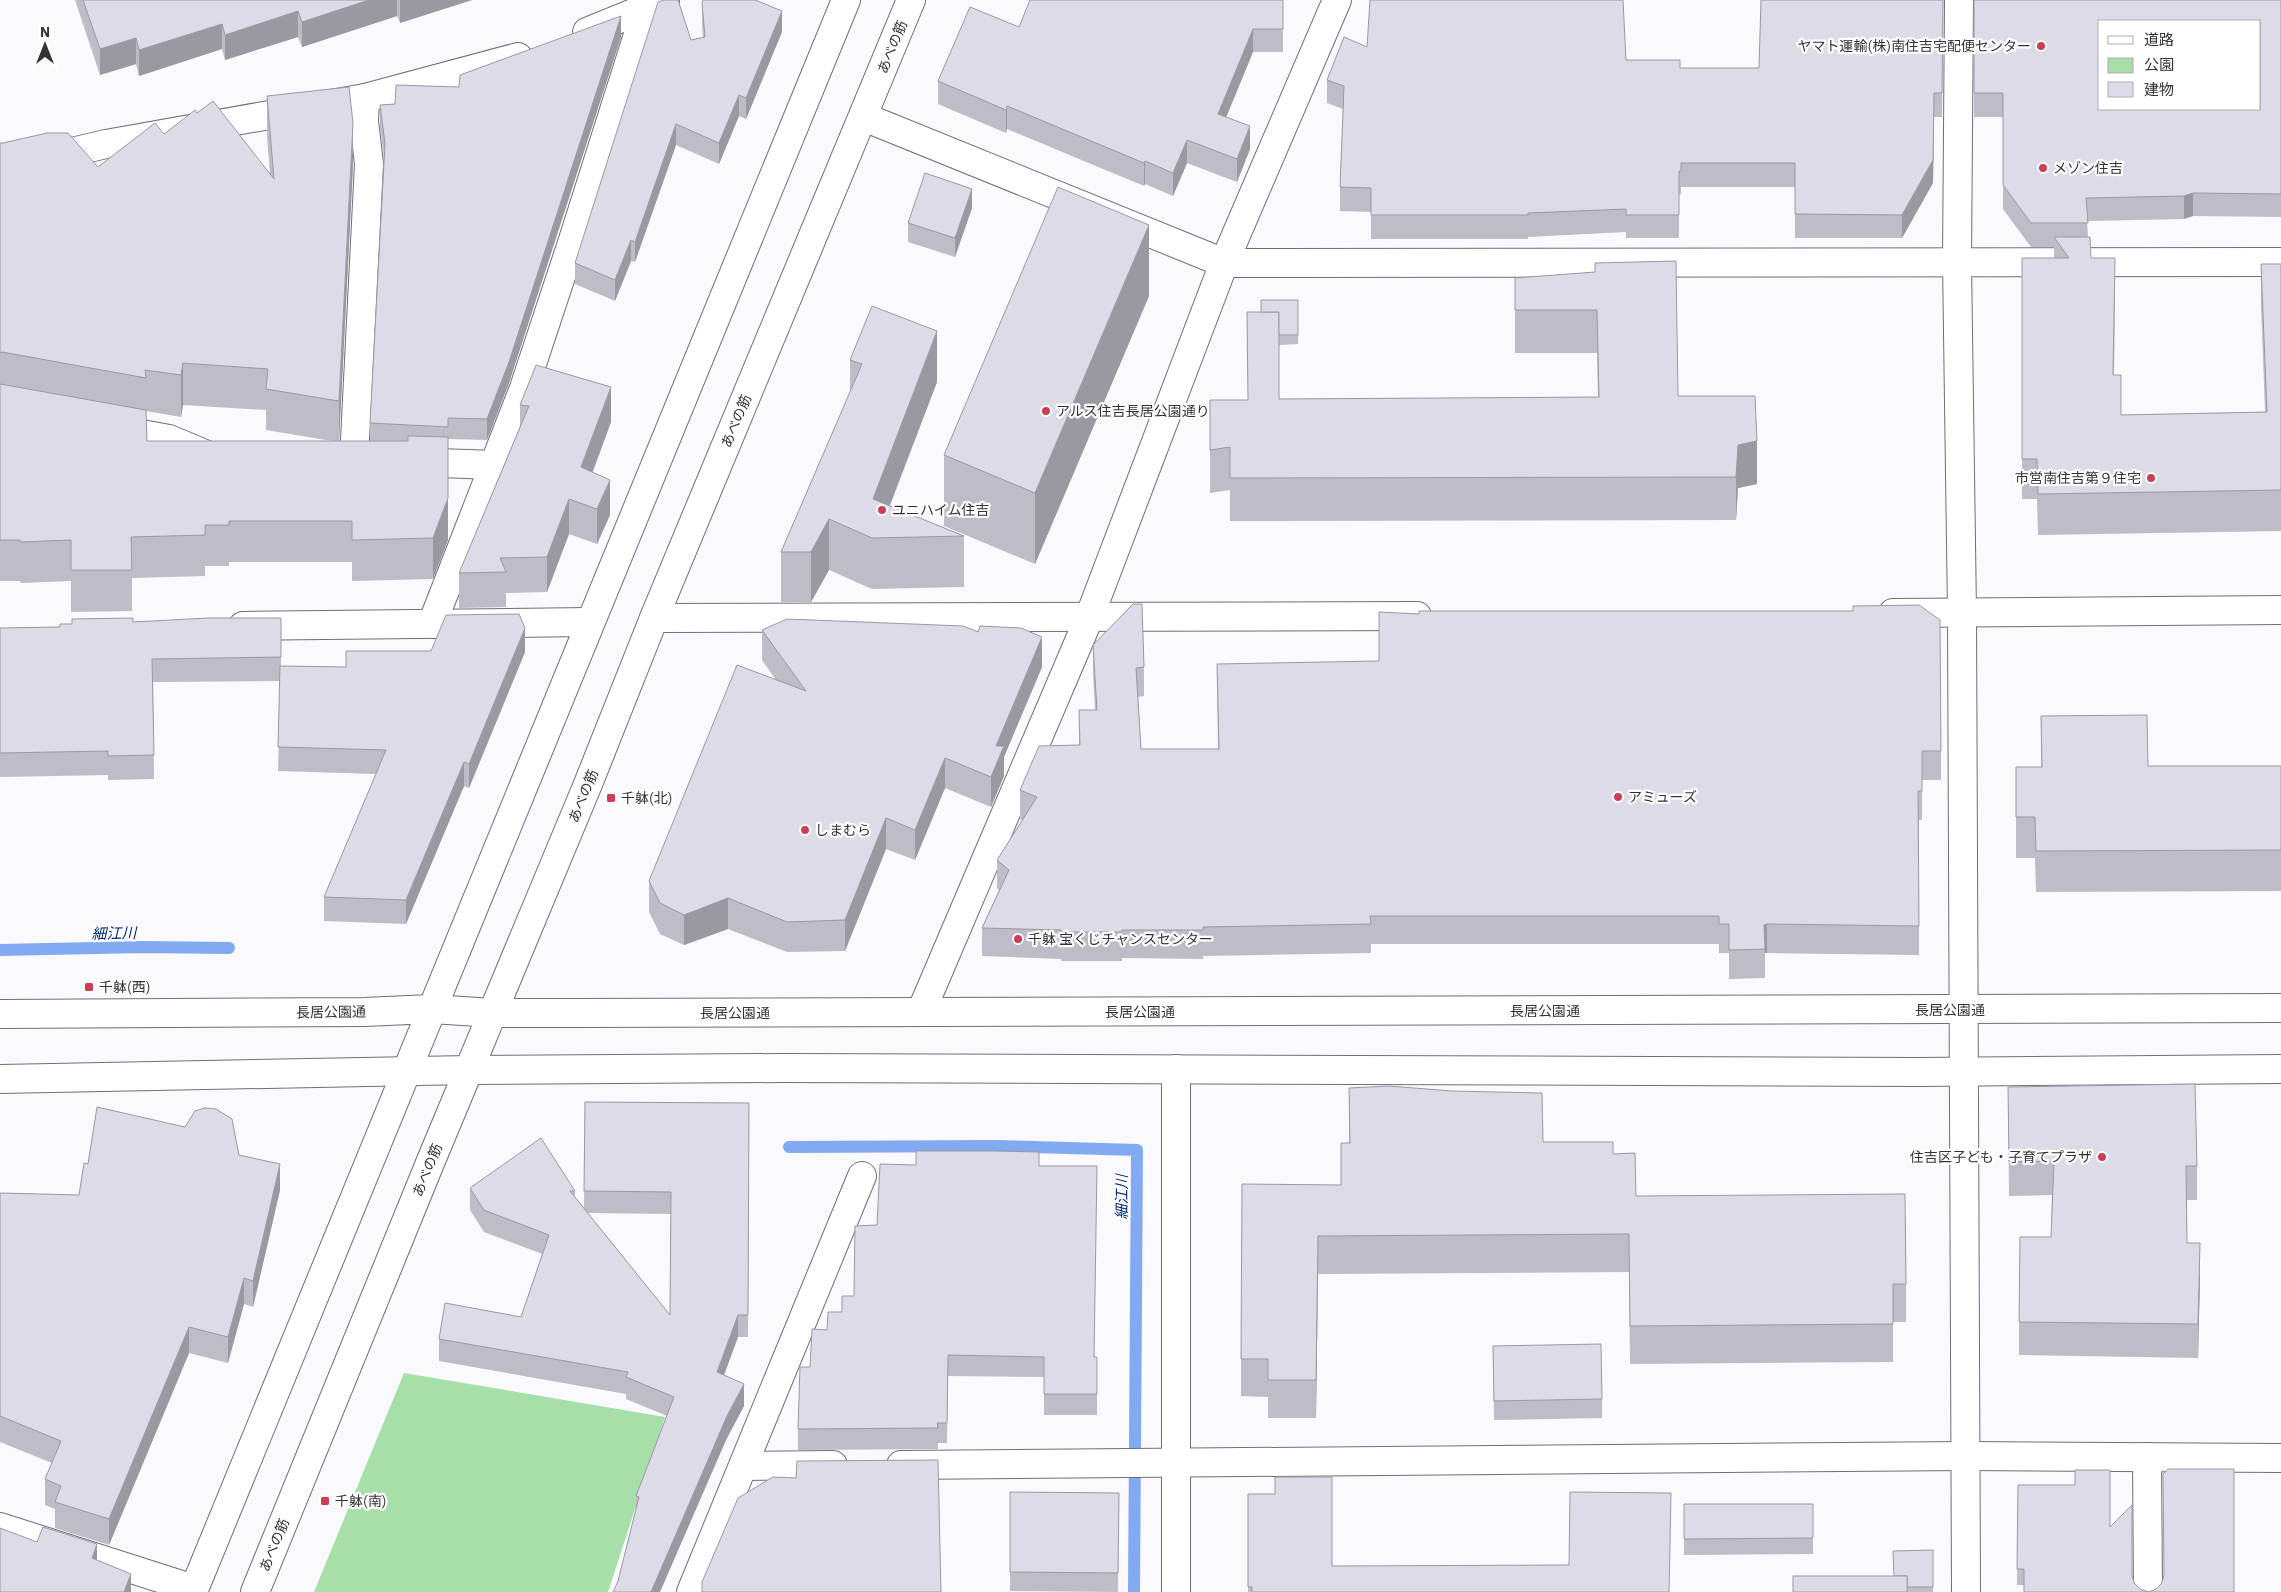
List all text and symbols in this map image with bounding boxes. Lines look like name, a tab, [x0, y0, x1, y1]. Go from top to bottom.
street label: あべの筋	[873, 18, 911, 76]
north arrow	[20, 20, 70, 70]
legend	[2098, 20, 2261, 110]
text: N	[40, 23, 50, 41]
text: 道路	[2144, 30, 2174, 49]
place label: ヤマト運輸(株)南住吉宅配便センター	[1798, 37, 2031, 55]
marker: ヤマト運輸(株)南住吉宅配便センター	[2035, 40, 2047, 52]
text: 公園	[2144, 55, 2174, 74]
text: 建物	[2144, 80, 2174, 99]
place label: メゾン住吉	[2053, 159, 2123, 177]
marker: メゾン住吉	[2037, 162, 2049, 174]
street label: あべの筋	[717, 392, 755, 450]
place label: アルス住吉長居公園通り	[1056, 402, 1210, 420]
marker: アルス住吉長居公園通り	[1040, 405, 1052, 417]
place label: 市営南住吉第９住宅	[2015, 469, 2141, 487]
marker: 市営南住吉第９住宅	[2145, 472, 2157, 484]
place label: ユニハイム住吉	[892, 501, 989, 519]
marker: ユニハイム住吉	[876, 504, 888, 516]
street label: あべの筋	[564, 767, 602, 825]
place label: アミューズ	[1628, 788, 1697, 806]
place label: 千躰(北)	[621, 789, 672, 807]
marker: アミューズ	[1612, 791, 1624, 803]
marker: 千躰(北)	[605, 792, 617, 804]
place label: しまむら	[815, 821, 871, 839]
marker: しまむら	[799, 824, 811, 836]
water label: 細江川	[91, 923, 139, 943]
place label: 千躰 宝くじチャンスセンター	[1028, 930, 1213, 948]
marker: 千躰 宝くじチャンスセンター	[1012, 933, 1024, 945]
place label: 千躰(西)	[99, 978, 150, 996]
marker: 千躰(西)	[83, 981, 95, 993]
street label: 長居公園通	[1915, 1001, 1985, 1019]
street label: 長居公園通	[296, 1002, 366, 1022]
street label: 長居公園通	[1510, 1002, 1580, 1020]
street label: 長居公園通	[1105, 1003, 1175, 1021]
street label: 長居公園通	[700, 1004, 770, 1022]
street label: あべの筋	[408, 1141, 446, 1199]
place label: 住吉区子ども・子育てプラザ	[1910, 1148, 2092, 1166]
marker: 住吉区子ども・子育てプラザ	[2096, 1151, 2108, 1163]
water label: 細江川	[1112, 1173, 1131, 1220]
place label: 千躰(南)	[335, 1492, 386, 1510]
marker: 千躰(南)	[319, 1495, 331, 1507]
street label: あべの筋	[255, 1516, 293, 1574]

